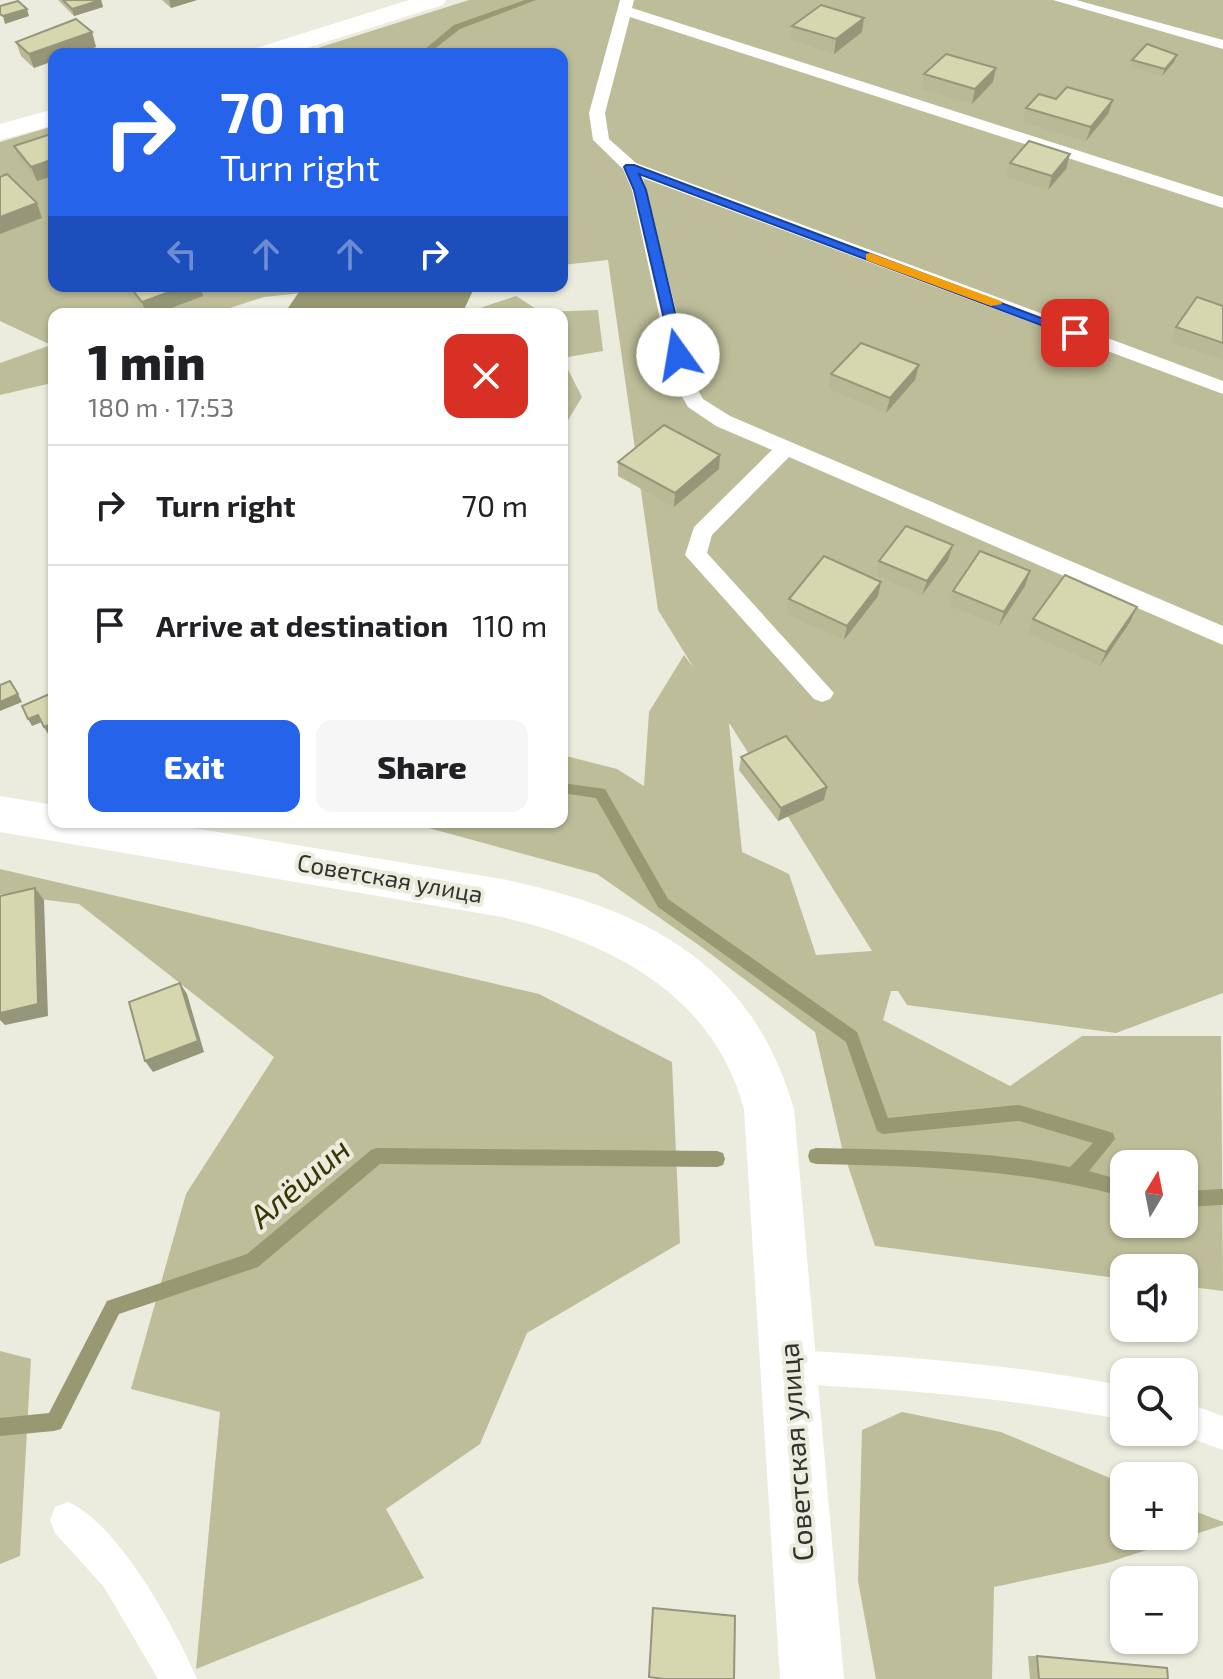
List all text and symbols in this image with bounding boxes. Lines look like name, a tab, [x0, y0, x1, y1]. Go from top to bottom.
text: 70 m	[220, 77, 346, 144]
icon: right	[88, 80, 192, 184]
text: Turn right	[220, 145, 380, 188]
icon: left	[160, 232, 204, 276]
icon: ahead	[244, 232, 288, 276]
icon: ahead	[328, 232, 372, 276]
icon: right	[412, 232, 456, 276]
pin	[1041, 299, 1109, 367]
icon: arrive	[1053, 311, 1097, 355]
position arrow	[636, 313, 720, 397]
text: 1 min	[88, 332, 206, 390]
button: close	[444, 334, 528, 418]
text: 180 m · 17:53	[88, 391, 234, 422]
icon: right	[88, 483, 132, 527]
text: Turn right	[156, 487, 296, 523]
text: 70 m	[462, 487, 528, 523]
icon: arrive	[88, 603, 132, 647]
text: Arrive at destination	[156, 607, 448, 643]
text: 110 m	[472, 607, 547, 643]
button: Exit	[88, 720, 300, 812]
button: Share	[316, 720, 528, 812]
street label: Советская улица	[295, 847, 485, 909]
water label: Алёшин	[240, 1129, 357, 1235]
north arrow	[1110, 1150, 1198, 1238]
map controls	[1110, 1150, 1198, 1654]
button: sound	[1110, 1254, 1198, 1342]
street label: Советская улица	[770, 1342, 820, 1563]
button: search	[1110, 1358, 1198, 1446]
button: +	[1110, 1462, 1198, 1550]
button: −	[1110, 1566, 1198, 1654]

